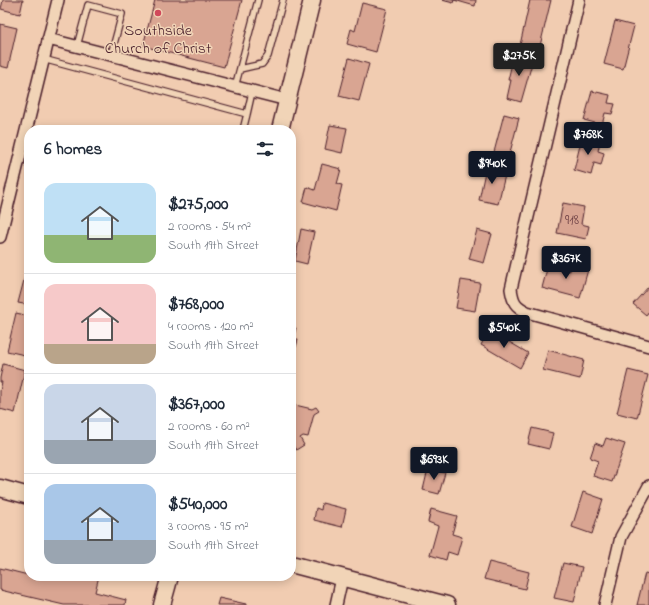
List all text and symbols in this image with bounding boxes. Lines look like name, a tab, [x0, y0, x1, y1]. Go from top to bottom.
marker: Southside Church of Christ	[153, 8, 163, 18]
place label: Southside Church of Christ	[105, 19, 212, 61]
pin: $275K	[491, 43, 547, 77]
text: $275K	[502, 46, 536, 65]
pin: $768K	[560, 122, 616, 156]
text: $768K	[573, 125, 603, 144]
text: 6 homes	[44, 137, 102, 162]
icon: filters	[254, 138, 276, 160]
pin: $940K	[464, 151, 520, 185]
text: $940K	[477, 154, 507, 173]
text: $275,000	[168, 192, 228, 217]
icon: home	[76, 199, 124, 247]
house number: 918	[565, 210, 579, 231]
text: 2 rooms · 54 m²	[168, 217, 251, 236]
text: South 19th Street	[168, 236, 259, 255]
pin: $367K	[538, 246, 594, 280]
text: $367K	[551, 249, 581, 268]
text: $768,000	[168, 292, 224, 317]
icon: home	[76, 300, 124, 348]
pin: $540K	[476, 315, 532, 349]
text: 4 rooms · 120 m²	[168, 317, 254, 336]
text: $540K	[488, 318, 520, 337]
text: South 19th Street	[168, 336, 259, 355]
text: $367,000	[168, 392, 225, 417]
icon: home	[76, 400, 124, 448]
text: 2 rooms · 60 m²	[168, 417, 250, 436]
text: South 19th Street	[168, 436, 259, 455]
pin: $693K	[406, 447, 462, 481]
text: $693K	[419, 450, 449, 469]
text: $540,000	[168, 492, 227, 517]
icon: home	[76, 500, 124, 548]
text: 3 rooms · 95 m²	[168, 517, 249, 536]
text: South 19th Street	[168, 536, 259, 555]

